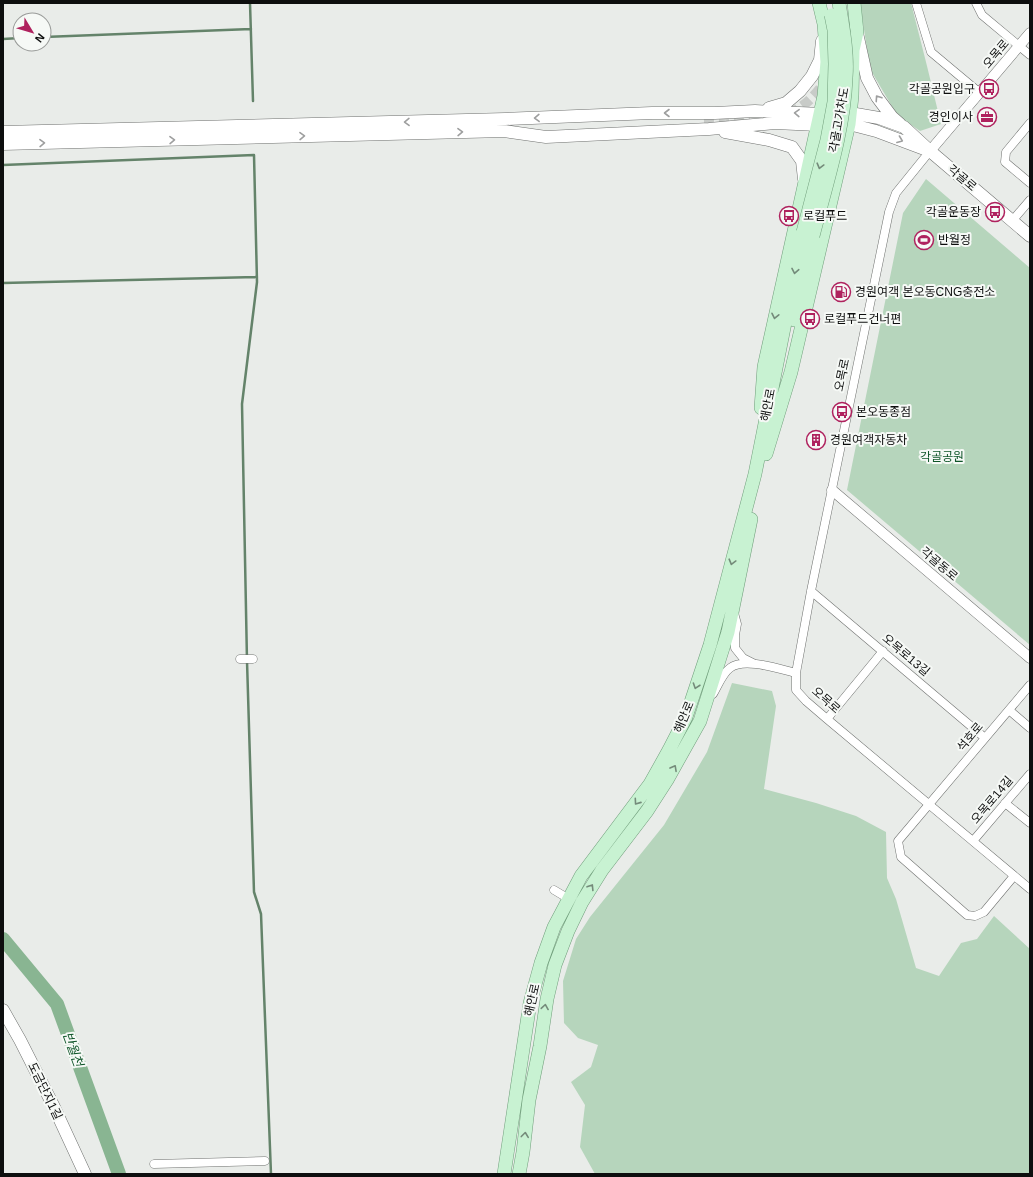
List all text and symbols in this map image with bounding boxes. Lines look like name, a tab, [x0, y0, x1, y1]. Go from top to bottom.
north arrow	[12, 12, 52, 52]
text: N	[33, 31, 47, 45]
street label: 오목로	[980, 37, 1012, 71]
bus stop icon: 각골공원입구	[978, 78, 1000, 100]
place label: 각골공원입구	[909, 82, 975, 96]
street label: 각골고가차도	[826, 86, 852, 154]
one-way arrow	[876, 95, 883, 102]
office icon: 경인이사	[976, 106, 998, 128]
one-way arrow	[794, 108, 800, 117]
one-way arrow	[664, 109, 670, 117]
place label: 경인이사	[929, 110, 973, 124]
one-way arrow	[534, 114, 540, 122]
one-way arrow	[404, 117, 410, 126]
one-way arrow	[457, 128, 463, 136]
one-way arrow	[299, 132, 305, 140]
one-way arrow	[169, 135, 175, 144]
one-way arrow	[896, 135, 903, 143]
one-way arrow	[39, 139, 45, 147]
one-way arrow	[816, 162, 825, 169]
street label: 각골로	[945, 162, 979, 194]
bus stop icon: 각골운동장	[984, 201, 1006, 223]
bus stop icon: 로컬푸드	[778, 205, 800, 227]
place label: 각골운동장	[926, 205, 981, 219]
place label: 로컬푸드	[803, 209, 847, 223]
sports icon: 반월정	[913, 229, 935, 251]
place label: 반월정	[938, 233, 971, 247]
one-way arrow	[792, 267, 800, 274]
fuel station icon: 경원여객 본오동CNG충전소	[830, 281, 852, 303]
place label: 경원여객 본오동CNG충전소	[855, 285, 995, 299]
bus stop icon: 로컬푸드건너편	[799, 308, 821, 330]
place label: 로컬푸드건너편	[824, 312, 901, 326]
one-way arrow	[772, 313, 780, 319]
street label: 오목로	[832, 357, 852, 393]
street label: 해안로	[758, 387, 778, 423]
bus stop icon: 본오동종점	[831, 401, 853, 423]
place label: 본오동종점	[856, 405, 911, 419]
building icon: 경원여객자동차	[805, 429, 827, 451]
place label: 경원여객자동차	[830, 433, 907, 447]
park label: 각골공원	[920, 450, 964, 464]
street label: 각골동로	[918, 544, 960, 584]
one-way arrow	[728, 558, 737, 565]
street label: 오목로13길	[879, 631, 933, 679]
one-way arrow	[692, 683, 701, 690]
street label: 오목로	[809, 684, 843, 716]
street label: 해안로	[671, 699, 697, 735]
street label: 석호로	[954, 720, 986, 754]
one-way arrow	[669, 765, 676, 773]
street label: 오목로14길	[968, 773, 1016, 827]
one-way arrow	[635, 797, 642, 804]
one-way arrow	[587, 884, 594, 891]
street label: 해안로	[521, 982, 543, 1018]
one-way arrow	[541, 1004, 549, 1010]
water label: 반월천	[60, 1030, 87, 1069]
street label: 도금단지1길	[25, 1060, 65, 1122]
one-way arrow	[520, 1132, 529, 1139]

